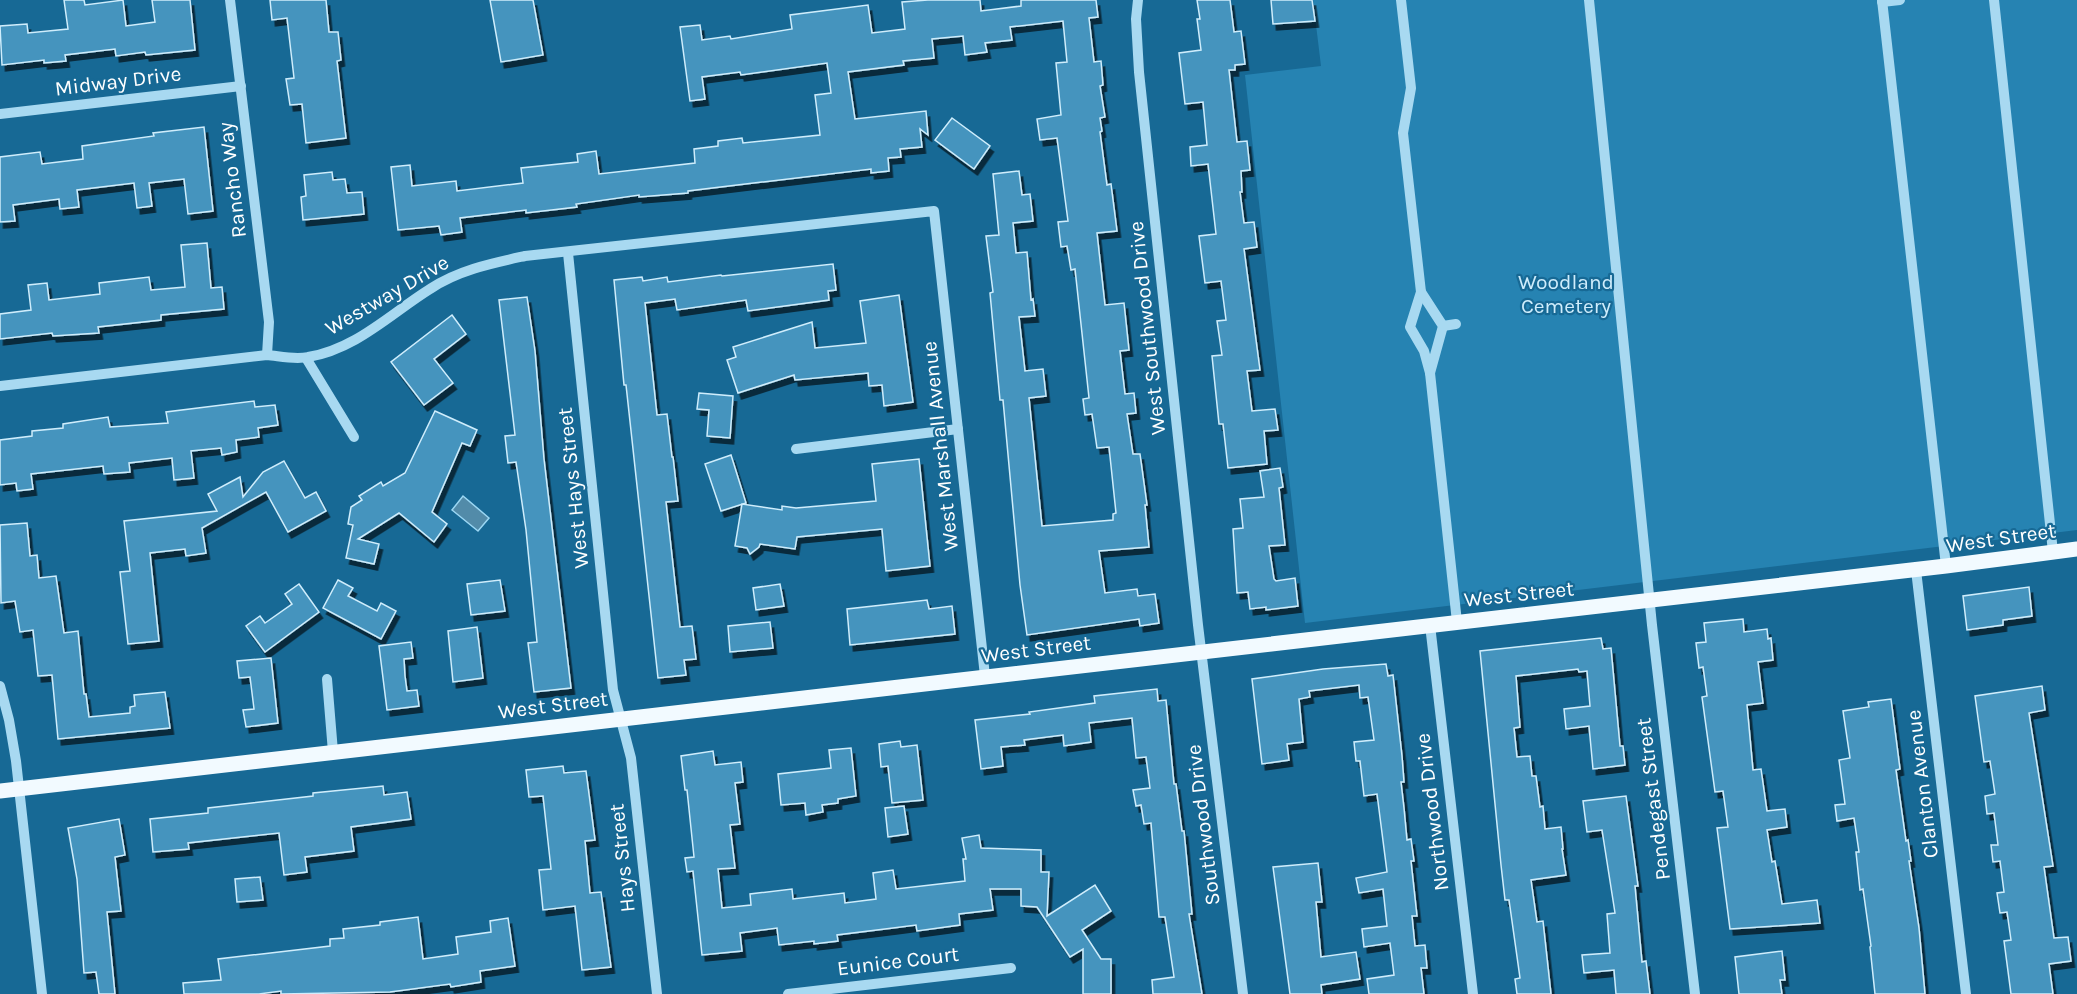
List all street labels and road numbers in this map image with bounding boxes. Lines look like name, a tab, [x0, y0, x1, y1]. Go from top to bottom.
street label: Midway Drive	[53, 61, 183, 101]
street label: Rancho Way	[213, 120, 251, 239]
street label: West Southwood Drive	[1124, 220, 1170, 436]
street label: Westway Drive	[321, 250, 453, 340]
street label: West Marshall Avenue	[917, 340, 963, 552]
street label: West Hays Street	[553, 406, 593, 570]
street label: West Street	[1945, 518, 2057, 558]
street label: West Street	[1463, 576, 1575, 612]
street label: West Street	[980, 630, 1092, 668]
street label: West Street	[497, 686, 609, 724]
street label: Clanton Avenue	[1901, 709, 1943, 859]
street label: Pendegast Street	[1631, 716, 1675, 882]
street label: Northwood Drive	[1410, 732, 1454, 892]
street label: Southwood Drive	[1181, 743, 1225, 907]
street label: Hays Street	[604, 802, 640, 913]
street label: Eunice Court	[836, 942, 960, 980]

